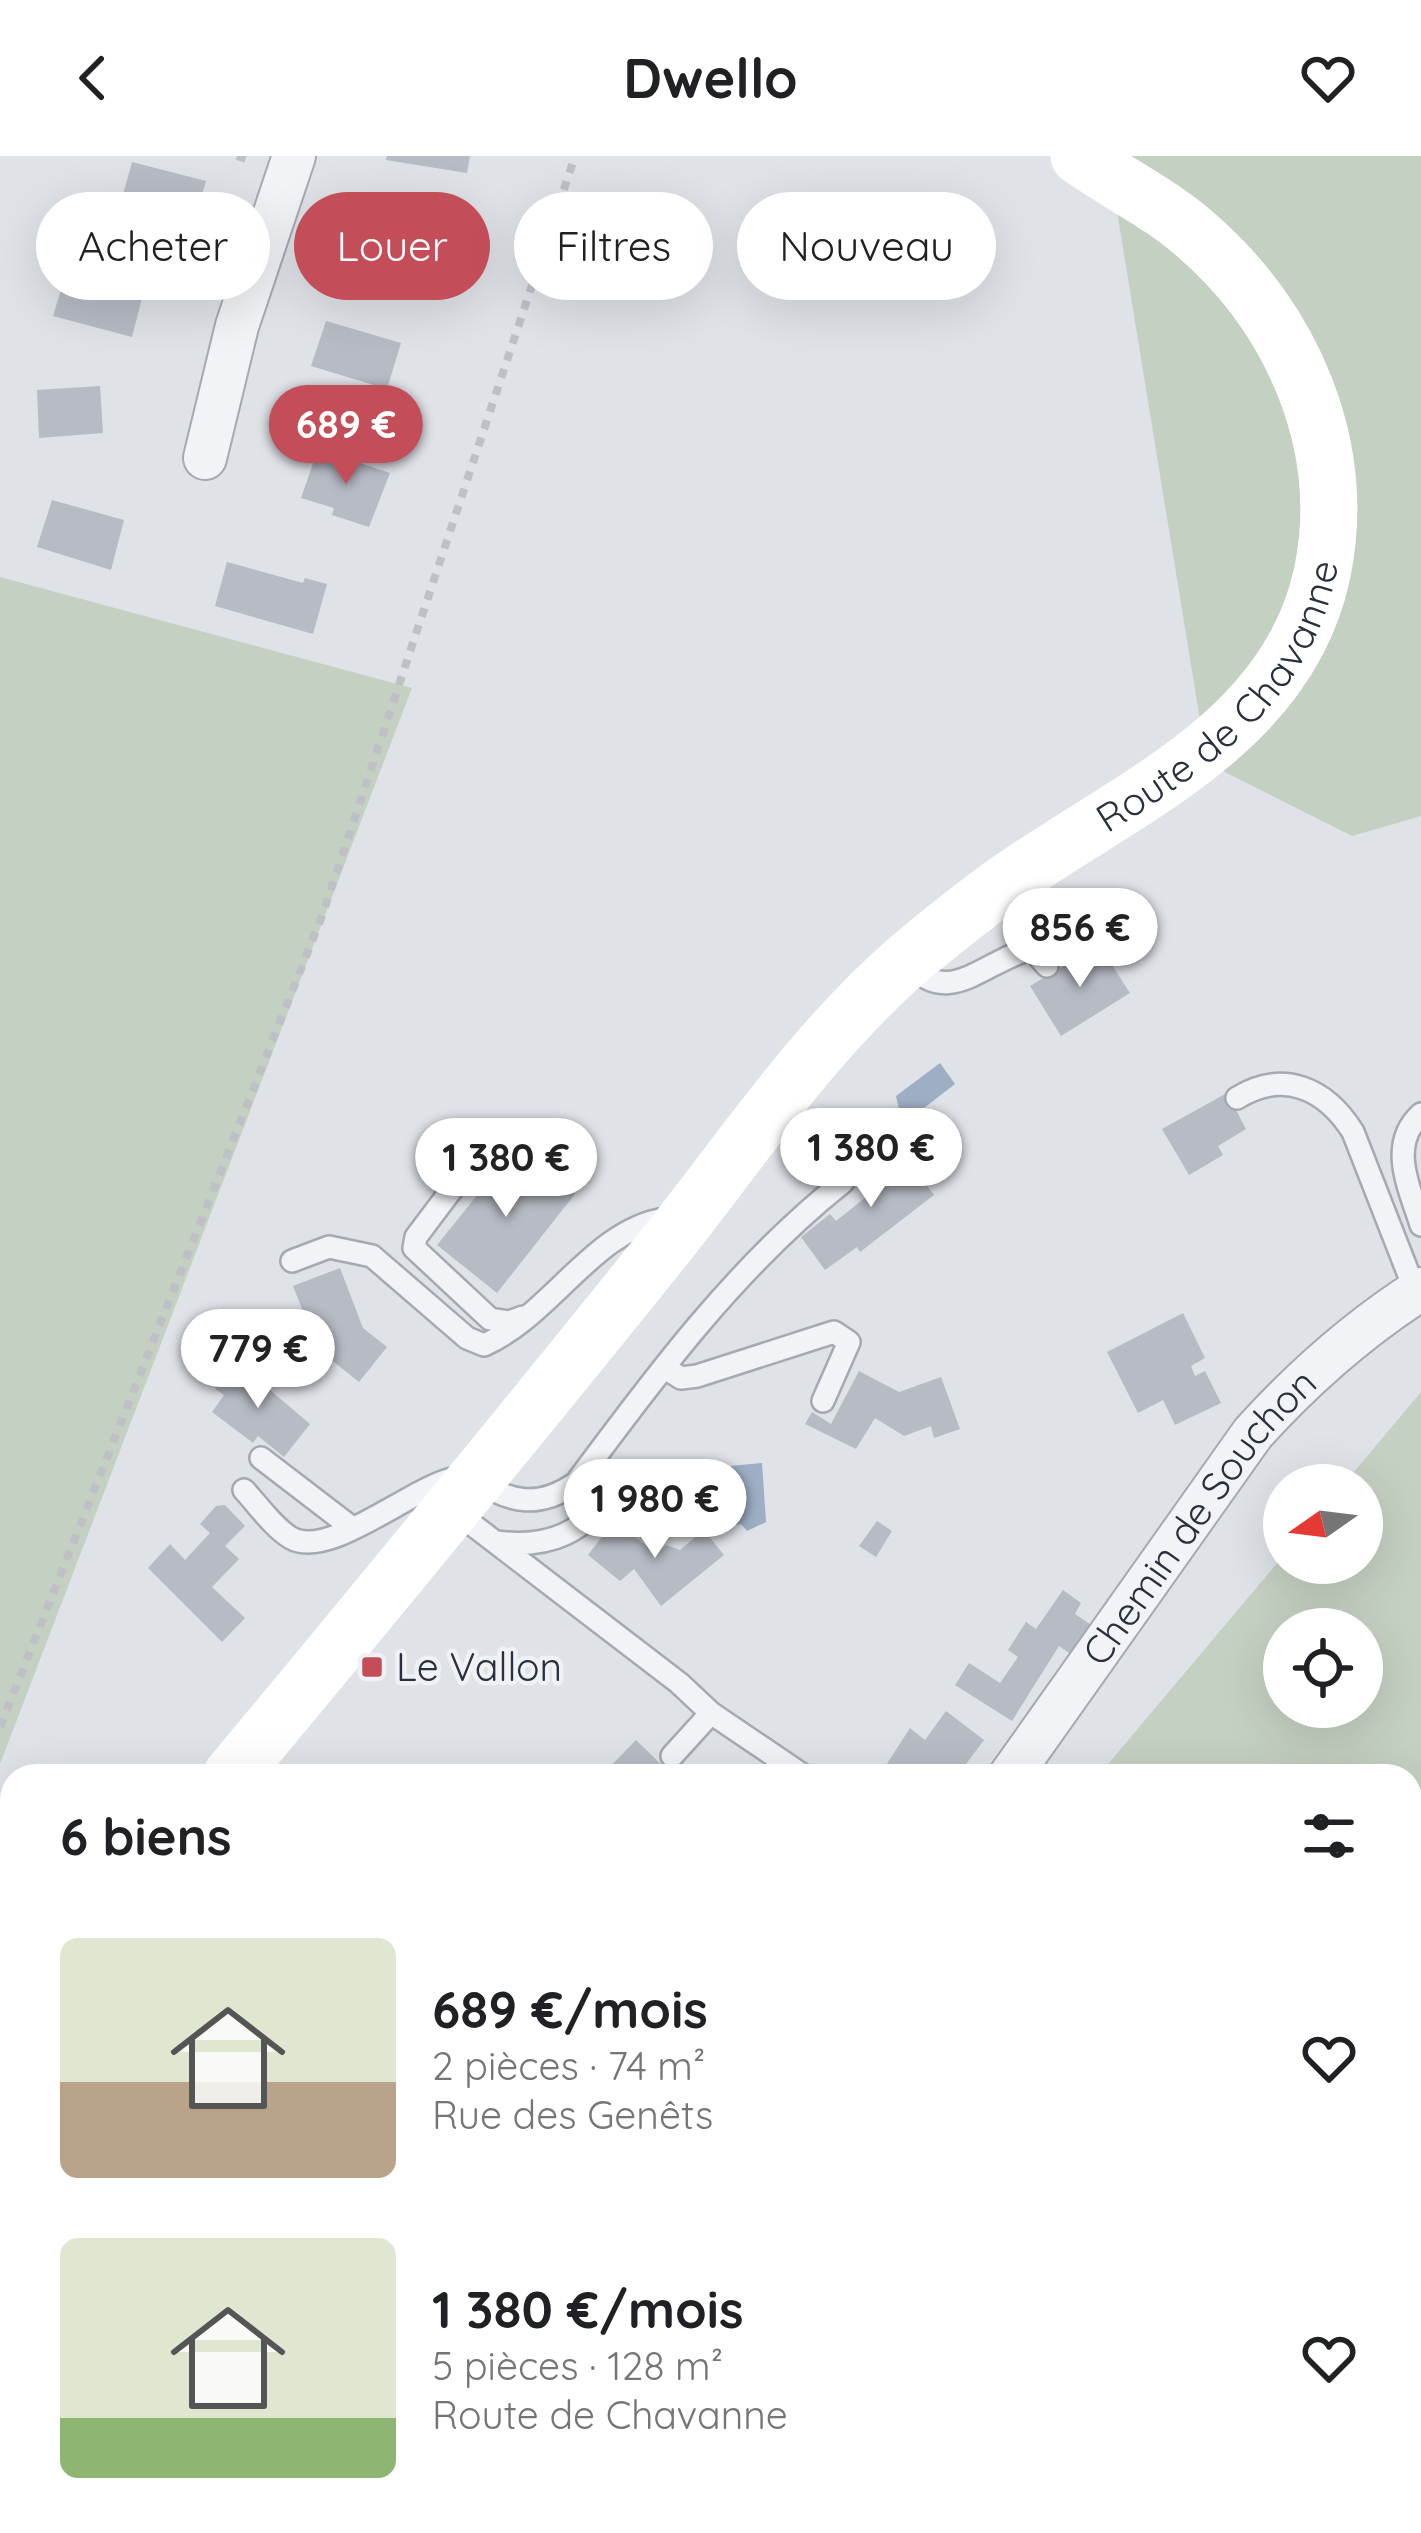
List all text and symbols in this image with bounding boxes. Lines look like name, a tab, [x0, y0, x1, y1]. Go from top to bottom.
text: Dwello	[623, 44, 798, 112]
icon: back	[60, 45, 126, 111]
icon: heart	[1295, 45, 1361, 111]
chip: Acheter	[36, 192, 270, 300]
chip: Louer	[294, 192, 490, 300]
chip: Filtres	[514, 192, 713, 300]
chip: Nouveau	[737, 192, 996, 300]
pin: 689 €	[262, 385, 430, 487]
text: 689 €	[296, 399, 396, 448]
street label: Route de Chavanne	[1087, 556, 1348, 842]
pin: 856 €	[996, 888, 1164, 990]
text: 856 €	[1030, 902, 1130, 951]
pin: 1 380 €	[760, 1108, 982, 1210]
pin: 1 380 €	[395, 1118, 617, 1220]
text: 1 380 €	[807, 1122, 935, 1171]
text: 1 380 €	[442, 1132, 570, 1181]
pin: 779 €	[174, 1309, 342, 1411]
text: 779 €	[208, 1323, 308, 1372]
street label: Chemin de Souchon	[1071, 1358, 1326, 1675]
pin: 1 980 €	[544, 1459, 766, 1561]
north arrow	[1263, 1464, 1383, 1584]
map controls	[1263, 1464, 1383, 1728]
text: 1 980 €	[591, 1473, 719, 1522]
button: locate	[1263, 1608, 1383, 1728]
place label: Le Vallon	[396, 1642, 562, 1691]
marker: Le Vallon	[359, 1654, 385, 1680]
icon: filters	[1296, 1803, 1362, 1869]
text: 6 biens	[60, 1804, 232, 1868]
text: 689 €/mois	[432, 1977, 708, 2041]
icon: home	[156, 1986, 300, 2130]
icon: heart	[1296, 2025, 1362, 2091]
text: 2 pièces · 74 m²	[432, 2041, 705, 2090]
text: Rue des Genêts	[432, 2090, 713, 2139]
text: 1 380 €/mois	[432, 2277, 743, 2341]
icon: home	[156, 2286, 300, 2430]
icon: heart	[1296, 2325, 1362, 2391]
text: 5 pièces · 128 m²	[432, 2341, 723, 2390]
text: Route de Chavanne	[432, 2390, 788, 2439]

